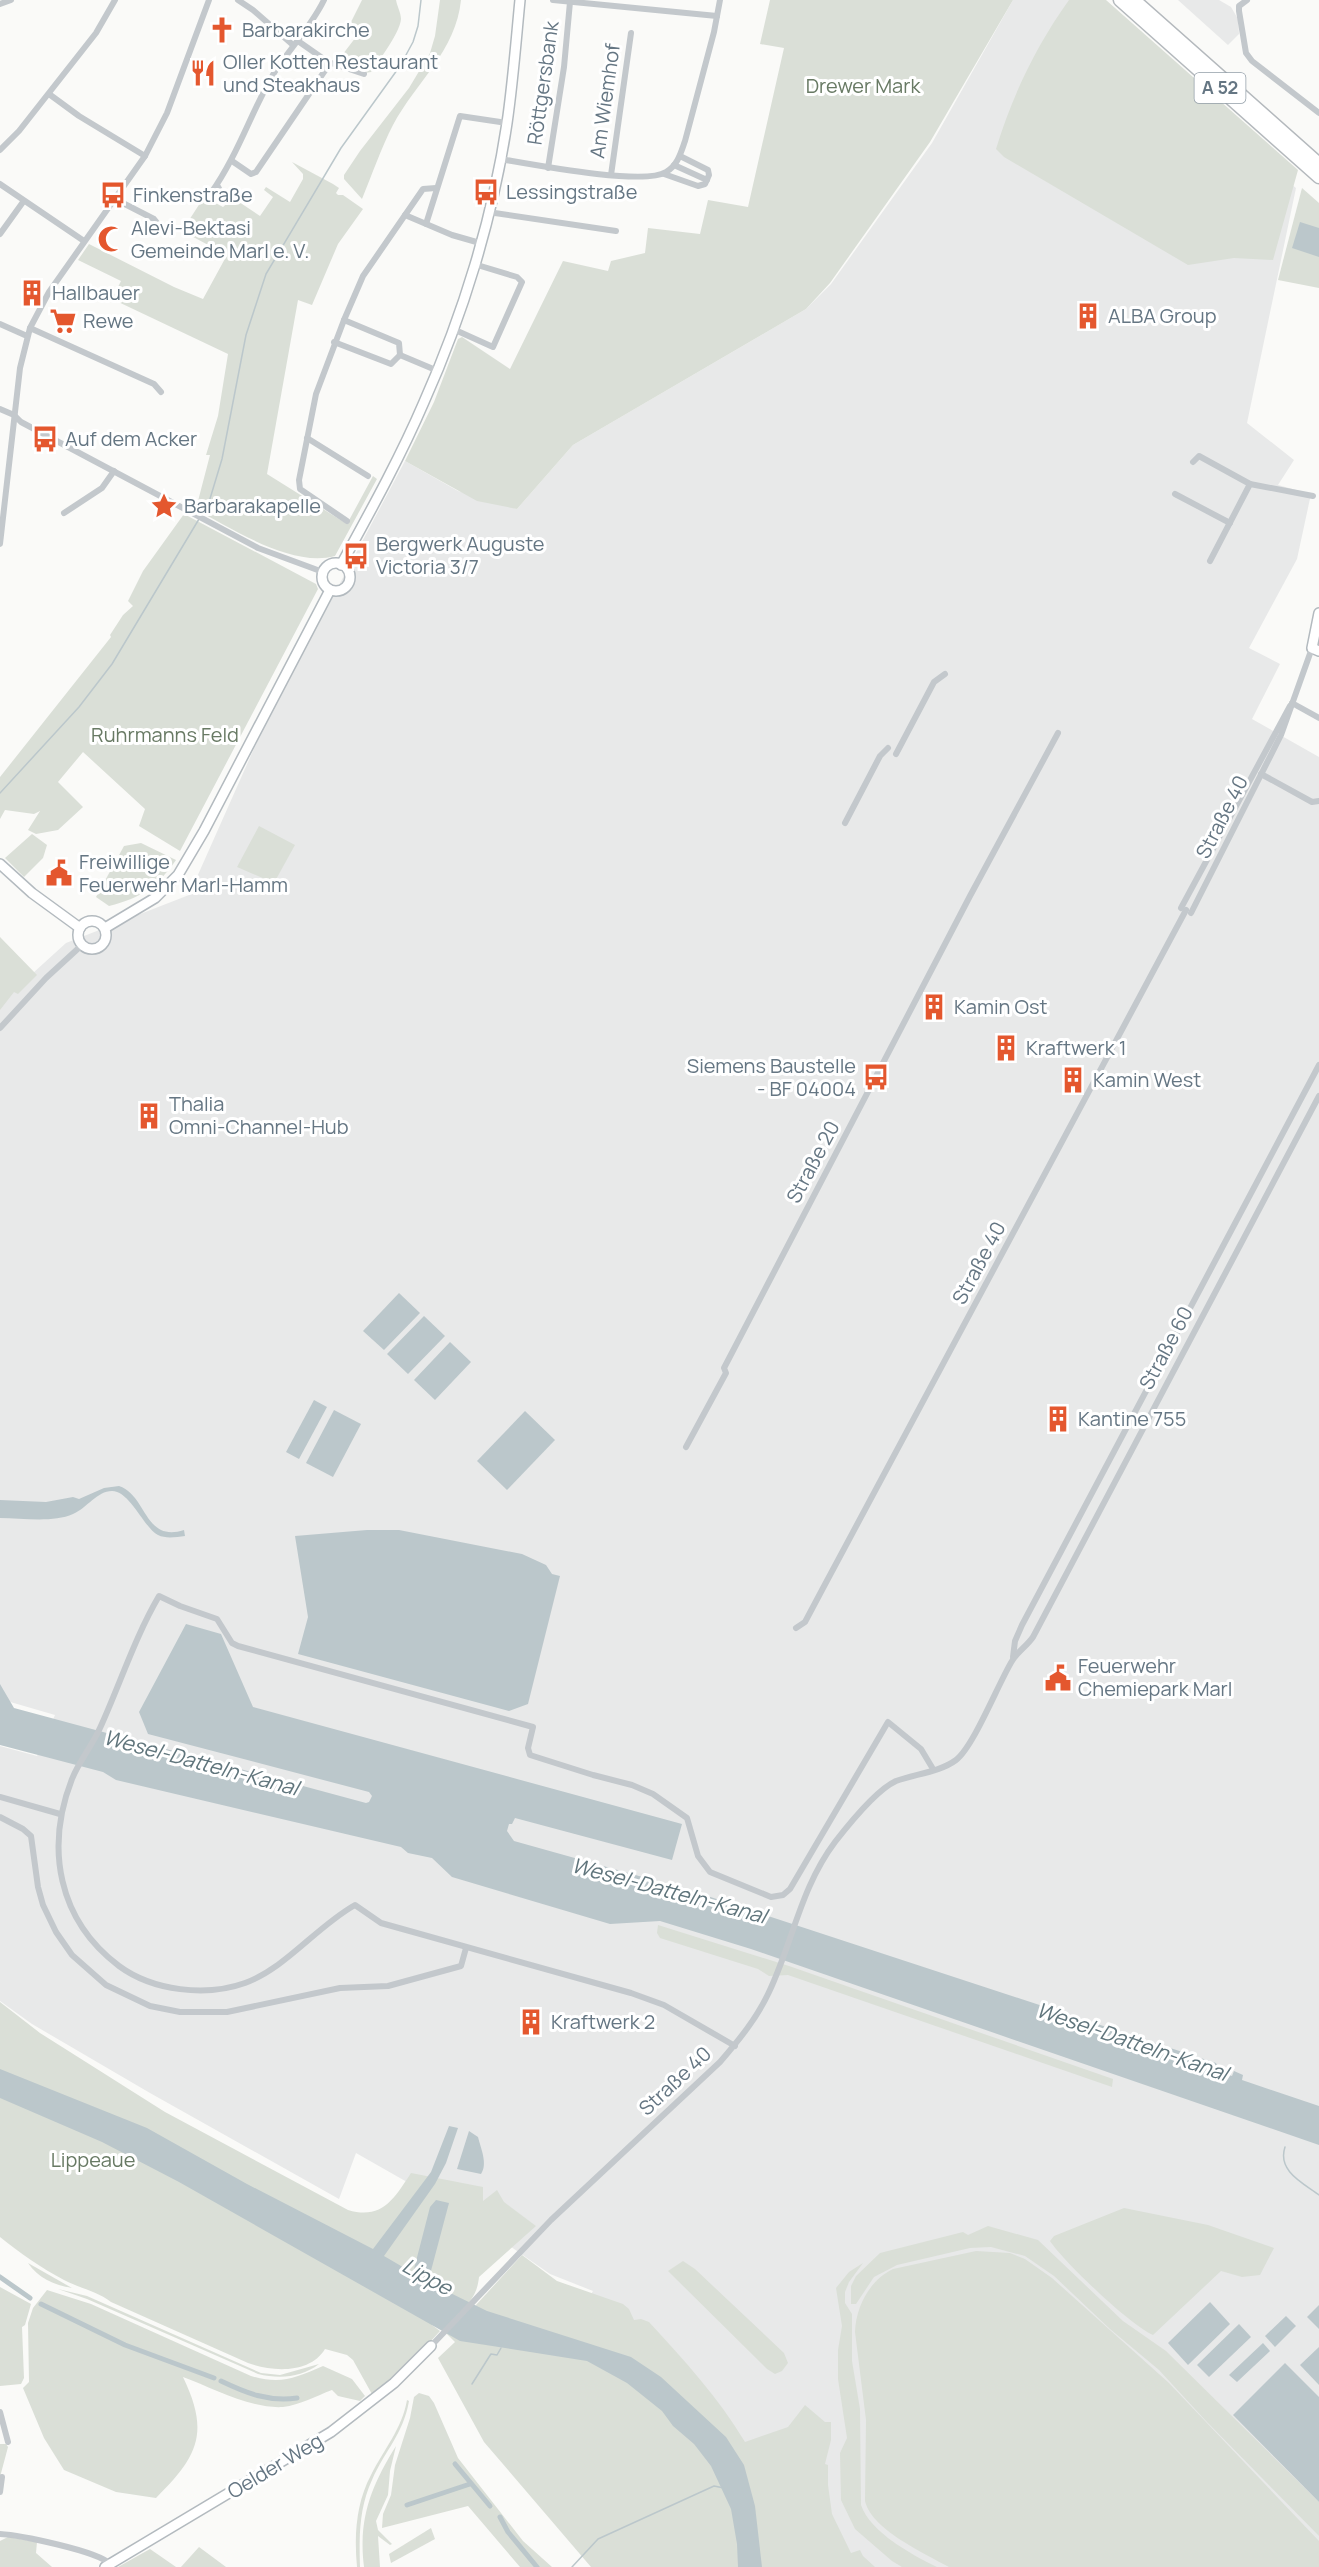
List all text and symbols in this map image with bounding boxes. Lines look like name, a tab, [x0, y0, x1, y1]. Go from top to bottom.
church icon: Barbarakirche	[207, 15, 237, 45]
place label: Barbarakirche	[242, 16, 370, 43]
street label: Röttgersbank	[520, 18, 565, 147]
street label: Am Wiemhof	[583, 42, 626, 160]
place label: Oller Kotten Restaurant und Steakhaus	[223, 48, 438, 98]
restaurant icon: Oller Kotten Restaurant und Steakhaus	[188, 58, 218, 88]
park label: Drewer Mark	[806, 72, 921, 99]
road number: A 52	[1194, 73, 1246, 103]
bus stop icon: Lessingstraße	[471, 177, 501, 207]
place label: Lessingstraße	[506, 178, 637, 205]
bus stop icon: Finkenstraße	[98, 180, 128, 210]
place label: Finkenstraße	[133, 181, 253, 208]
place label: Alevi-Bektasi Gemeinde Marl e. V.	[131, 214, 309, 264]
mosque icon: Alevi-Bektasi Gemeinde Marl e. V.	[96, 224, 126, 254]
building icon: Hallbauer	[17, 278, 47, 308]
place label: Hallbauer	[52, 279, 140, 306]
building icon: ALBA Group	[1073, 301, 1103, 331]
place label: ALBA Group	[1108, 302, 1217, 329]
supermarket icon: Rewe	[48, 306, 78, 336]
place label: Rewe	[83, 307, 134, 334]
bus stop icon: Auf dem Acker	[30, 424, 60, 454]
place label: Auf dem Acker	[65, 425, 197, 452]
place icon: Barbarakapelle	[149, 491, 179, 521]
place label: Barbarakapelle	[184, 492, 321, 519]
place label: Bergwerk Auguste Victoria 3/7	[376, 530, 544, 580]
bus stop icon: Bergwerk Auguste Victoria 3/7	[341, 541, 371, 571]
park label: Ruhrmanns Feld	[91, 721, 239, 748]
street label: Straße 40	[1189, 771, 1254, 863]
place label: Freiwillige Feuerwehr Marl-Hamm	[79, 848, 288, 898]
public building icon: Freiwillige Feuerwehr Marl-Hamm	[44, 858, 74, 888]
building icon: Kamin Ost	[919, 992, 949, 1022]
place label: Kamin Ost	[954, 993, 1047, 1020]
building icon: Kraftwerk 1	[991, 1033, 1021, 1063]
place label: Kraftwerk 1	[1026, 1034, 1126, 1061]
place label: Siemens Baustelle - BF 04004	[687, 1052, 856, 1102]
bus stop icon: Siemens Baustelle - BF 04004	[861, 1062, 891, 1092]
building icon: Kamin West	[1058, 1065, 1088, 1095]
place label: Kamin West	[1093, 1066, 1201, 1093]
place label: Thalia Omni-Channel-Hub	[169, 1090, 349, 1140]
building icon: Thalia Omni-Channel-Hub	[134, 1101, 164, 1131]
street label: Straße 20	[780, 1116, 845, 1208]
street label: Straße 40	[946, 1217, 1012, 1309]
street label: Straße 60	[1132, 1301, 1199, 1394]
building icon: Kantine 755	[1043, 1404, 1073, 1434]
place label: Kantine 755	[1078, 1405, 1186, 1432]
place label: Feuerwehr Chemiepark Marl	[1078, 1652, 1232, 1702]
public building icon: Feuerwehr Chemiepark Marl	[1043, 1663, 1073, 1693]
water label: Wesel-Datteln-Kanal	[101, 1723, 305, 1802]
water label: Wesel-Datteln-Kanal	[569, 1851, 773, 1930]
water label: Wesel-Datteln-Kanal	[1033, 1995, 1235, 2088]
building icon: Kraftwerk 2	[516, 2007, 546, 2037]
place label: Kraftwerk 2	[551, 2008, 655, 2035]
street label: Straße 40	[633, 2040, 717, 2121]
park label: Lippeaue	[51, 2146, 135, 2173]
water label: Lippe	[398, 2251, 459, 2302]
street label: Oelder Weg	[222, 2427, 327, 2505]

